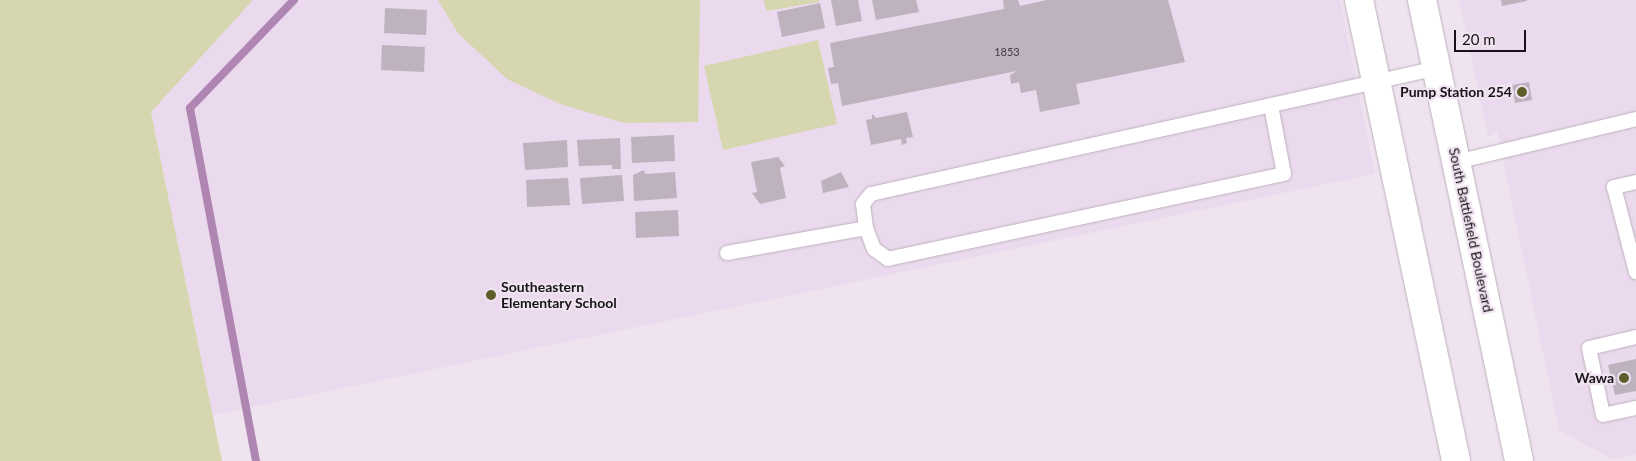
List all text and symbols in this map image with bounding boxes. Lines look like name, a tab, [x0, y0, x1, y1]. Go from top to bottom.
scale bar	[1456, 20, 1528, 52]
text: 20 m	[1462, 30, 1496, 48]
house number: 1853	[994, 45, 1020, 59]
place label: Pump Station 254	[1400, 84, 1512, 100]
marker: Pump Station 254	[1516, 86, 1528, 98]
street label: South Battlefield Boulevard	[1445, 146, 1497, 314]
place label: Southeastern Elementary School	[501, 279, 617, 312]
marker: Southeastern Elementary School	[485, 289, 497, 301]
place label: Wawa	[1575, 370, 1614, 386]
marker: Wawa	[1618, 372, 1630, 384]

